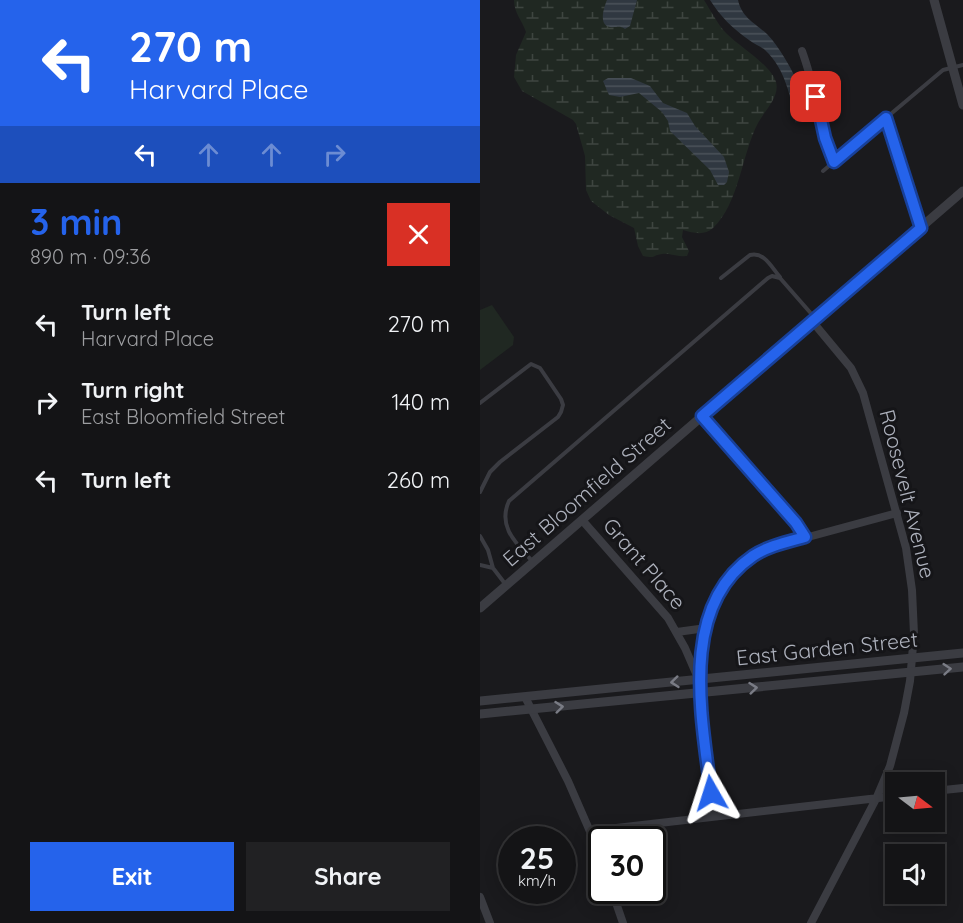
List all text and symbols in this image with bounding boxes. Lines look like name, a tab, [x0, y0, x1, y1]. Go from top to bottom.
text: 270 m	[129, 20, 252, 73]
icon: left	[30, 24, 108, 102]
pin	[790, 71, 841, 122]
text: Harvard Place	[129, 72, 309, 106]
icon: arrive	[799, 80, 832, 113]
icon: left	[129, 138, 162, 171]
icon: ahead	[192, 138, 225, 171]
icon: ahead	[255, 138, 288, 171]
icon: right	[318, 138, 351, 171]
text: 3 min	[30, 199, 123, 244]
button: close	[387, 203, 450, 266]
text: 890 m · 09:36	[30, 244, 150, 269]
text: Turn left	[81, 298, 171, 326]
icon: left	[30, 308, 63, 341]
text: 270 m	[388, 310, 450, 338]
text: Harvard Place	[81, 326, 214, 351]
text: Turn right	[81, 376, 185, 404]
icon: right	[30, 386, 63, 419]
text: 140 m	[391, 388, 450, 416]
text: East Bloomfield Street	[81, 404, 285, 429]
street label: Roosevelt Avenue	[874, 407, 942, 581]
street label: East Bloomfield Street	[497, 411, 676, 571]
icon: left	[30, 464, 63, 497]
text: Turn left	[81, 466, 171, 494]
text: 260 m	[387, 466, 450, 494]
street label: Grant Place	[598, 512, 692, 615]
street label: East Garden Street	[735, 626, 919, 670]
one-way arrow	[943, 663, 952, 676]
one-way arrow	[670, 675, 679, 688]
one-way arrow	[749, 682, 758, 695]
one-way arrow	[555, 701, 564, 714]
position arrow	[679, 761, 743, 825]
north arrow	[885, 772, 945, 832]
map controls	[885, 772, 945, 904]
speed limit sign: 30	[588, 826, 666, 904]
text: 25	[520, 839, 554, 877]
button: Exit	[30, 842, 234, 911]
button: Share	[246, 842, 450, 911]
button: sound	[885, 844, 945, 904]
text: km/h	[518, 871, 556, 890]

